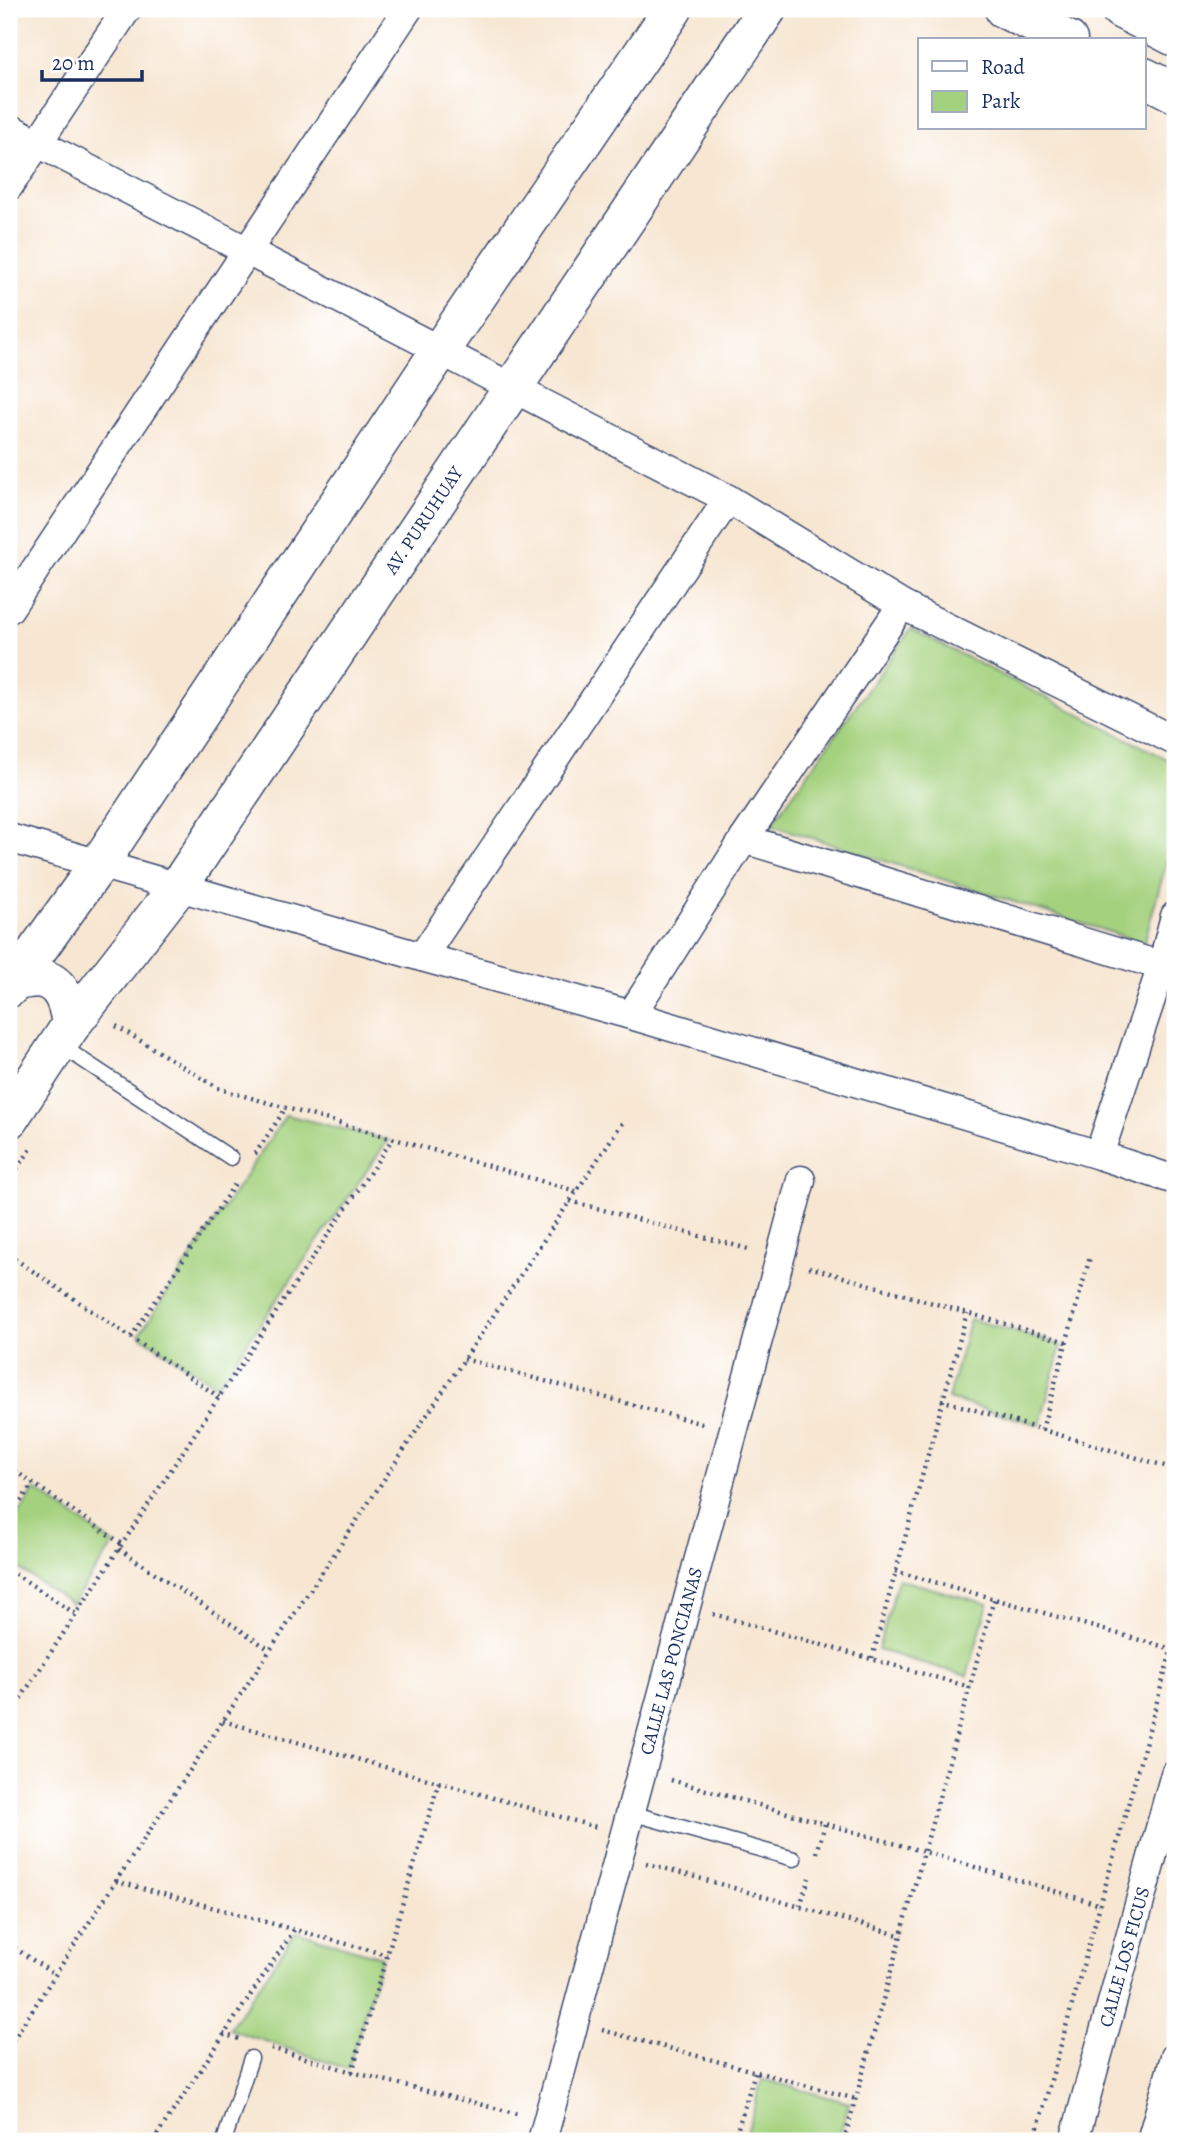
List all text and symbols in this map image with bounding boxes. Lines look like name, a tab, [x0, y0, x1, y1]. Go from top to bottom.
scale bar	[42, 38, 142, 82]
legend	[918, 38, 1146, 130]
text: 20 m	[52, 49, 95, 77]
text: Road	[981, 53, 1025, 81]
text: Park	[981, 87, 1021, 115]
street label: AV. PURUHUAY	[378, 461, 470, 580]
street label: CALLE LAS PONCIANAS	[634, 1564, 709, 1758]
street label: CALLE LOS FICUS	[1093, 1884, 1156, 2030]

